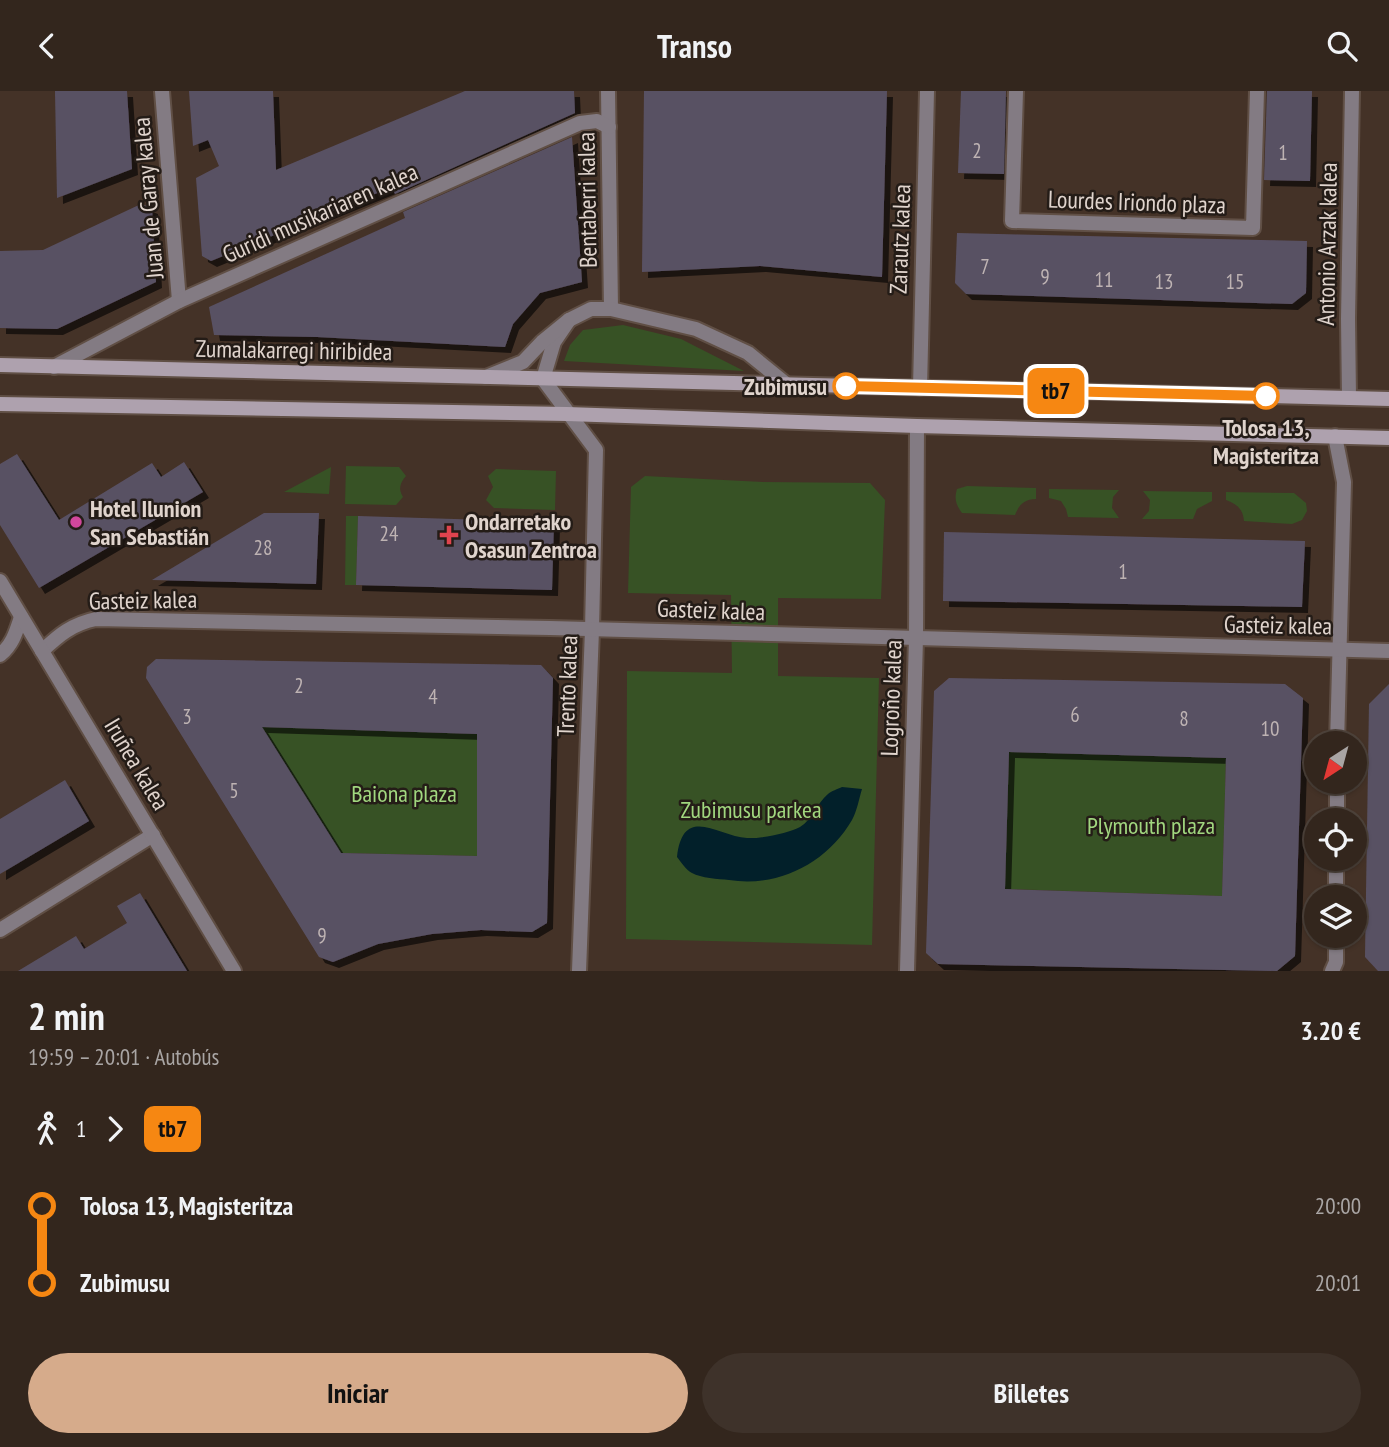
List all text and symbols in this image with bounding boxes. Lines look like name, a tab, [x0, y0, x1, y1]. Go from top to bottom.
text: Transo	[657, 25, 732, 67]
icon: back	[28, 27, 66, 65]
icon: search	[1323, 27, 1361, 65]
street label: Juan de Garay kalea	[126, 116, 171, 281]
street label: Bentaberri kalea	[570, 132, 604, 268]
house number: 2	[972, 137, 982, 164]
house number: 1	[1278, 139, 1288, 166]
street label: Guridi musikariaren kalea	[218, 156, 422, 270]
street label: Antonio Arzak kalea	[1310, 162, 1344, 326]
street label: Zarautz kalea	[883, 183, 917, 295]
street label: Lourdes Iriondo plaza	[1048, 183, 1226, 221]
house number: 7	[980, 253, 990, 280]
house number: 9	[1040, 263, 1050, 290]
house number: 11	[1095, 266, 1113, 293]
house number: 13	[1155, 268, 1173, 295]
house number: 15	[1226, 268, 1244, 295]
street label: Zumalakarregi hiribidea	[195, 333, 393, 367]
line badge: tb7	[1016, 368, 1096, 414]
place label: Zubimusu	[744, 371, 827, 402]
marker: Zubimusu	[833, 373, 859, 399]
text: tb7	[1041, 375, 1071, 406]
marker: Tolosa 13, Magisteritza	[1253, 383, 1279, 409]
place label: Tolosa 13, Magisteritza	[1213, 412, 1319, 471]
place label: Hotel Ilunion San Sebastián	[90, 493, 209, 552]
place label: Ondarretako Osasun Zentroa	[465, 506, 597, 565]
marker: Hotel Ilunion San Sebastián	[68, 514, 84, 530]
house number: 24	[380, 520, 399, 547]
marker: Ondarretako Osasun Zentroa	[439, 525, 459, 545]
house number: 28	[254, 534, 272, 561]
house number: 1	[1118, 558, 1128, 585]
street label: Gasteiz kalea	[89, 584, 197, 616]
street label: Gasteiz kalea	[656, 593, 766, 627]
street label: Gasteiz kalea	[1224, 609, 1332, 641]
street label: Trento kalea	[550, 635, 584, 737]
street label: Logroño kalea	[873, 639, 909, 757]
house number: 2	[294, 672, 304, 699]
house number: 4	[428, 683, 438, 710]
house number: 6	[1070, 701, 1080, 728]
house number: 3	[182, 703, 192, 730]
house number: 8	[1179, 705, 1189, 732]
street label: Iruñea kalea	[98, 712, 176, 816]
house number: 10	[1261, 715, 1279, 742]
north arrow	[1304, 731, 1367, 795]
map controls	[1304, 731, 1367, 948]
house number: 5	[229, 777, 239, 804]
park label: Baiona plaza	[351, 778, 457, 809]
park label: Zubimusu parkea	[680, 794, 822, 825]
button: locate	[1304, 808, 1367, 871]
park label: Plymouth plaza	[1087, 810, 1215, 841]
button: layers	[1304, 885, 1367, 948]
house number: 9	[317, 922, 327, 949]
text: 2 min	[28, 991, 105, 1040]
text: 3.20 €	[1300, 1014, 1361, 1047]
text: 19:59 – 20:01 · Autobús	[28, 1042, 219, 1071]
icon: walk	[28, 1110, 66, 1148]
icon: forward	[96, 1110, 134, 1148]
text: tb7	[158, 1113, 187, 1144]
text: 1	[76, 1114, 86, 1143]
text: Tolosa 13, Magisteritza	[80, 1189, 293, 1222]
text: 20:00	[1315, 1191, 1361, 1220]
text: Zubimusu	[80, 1266, 170, 1299]
text: 20:01	[1315, 1268, 1361, 1297]
button: Iniciar	[28, 1353, 688, 1433]
button: Billetes	[702, 1353, 1361, 1433]

